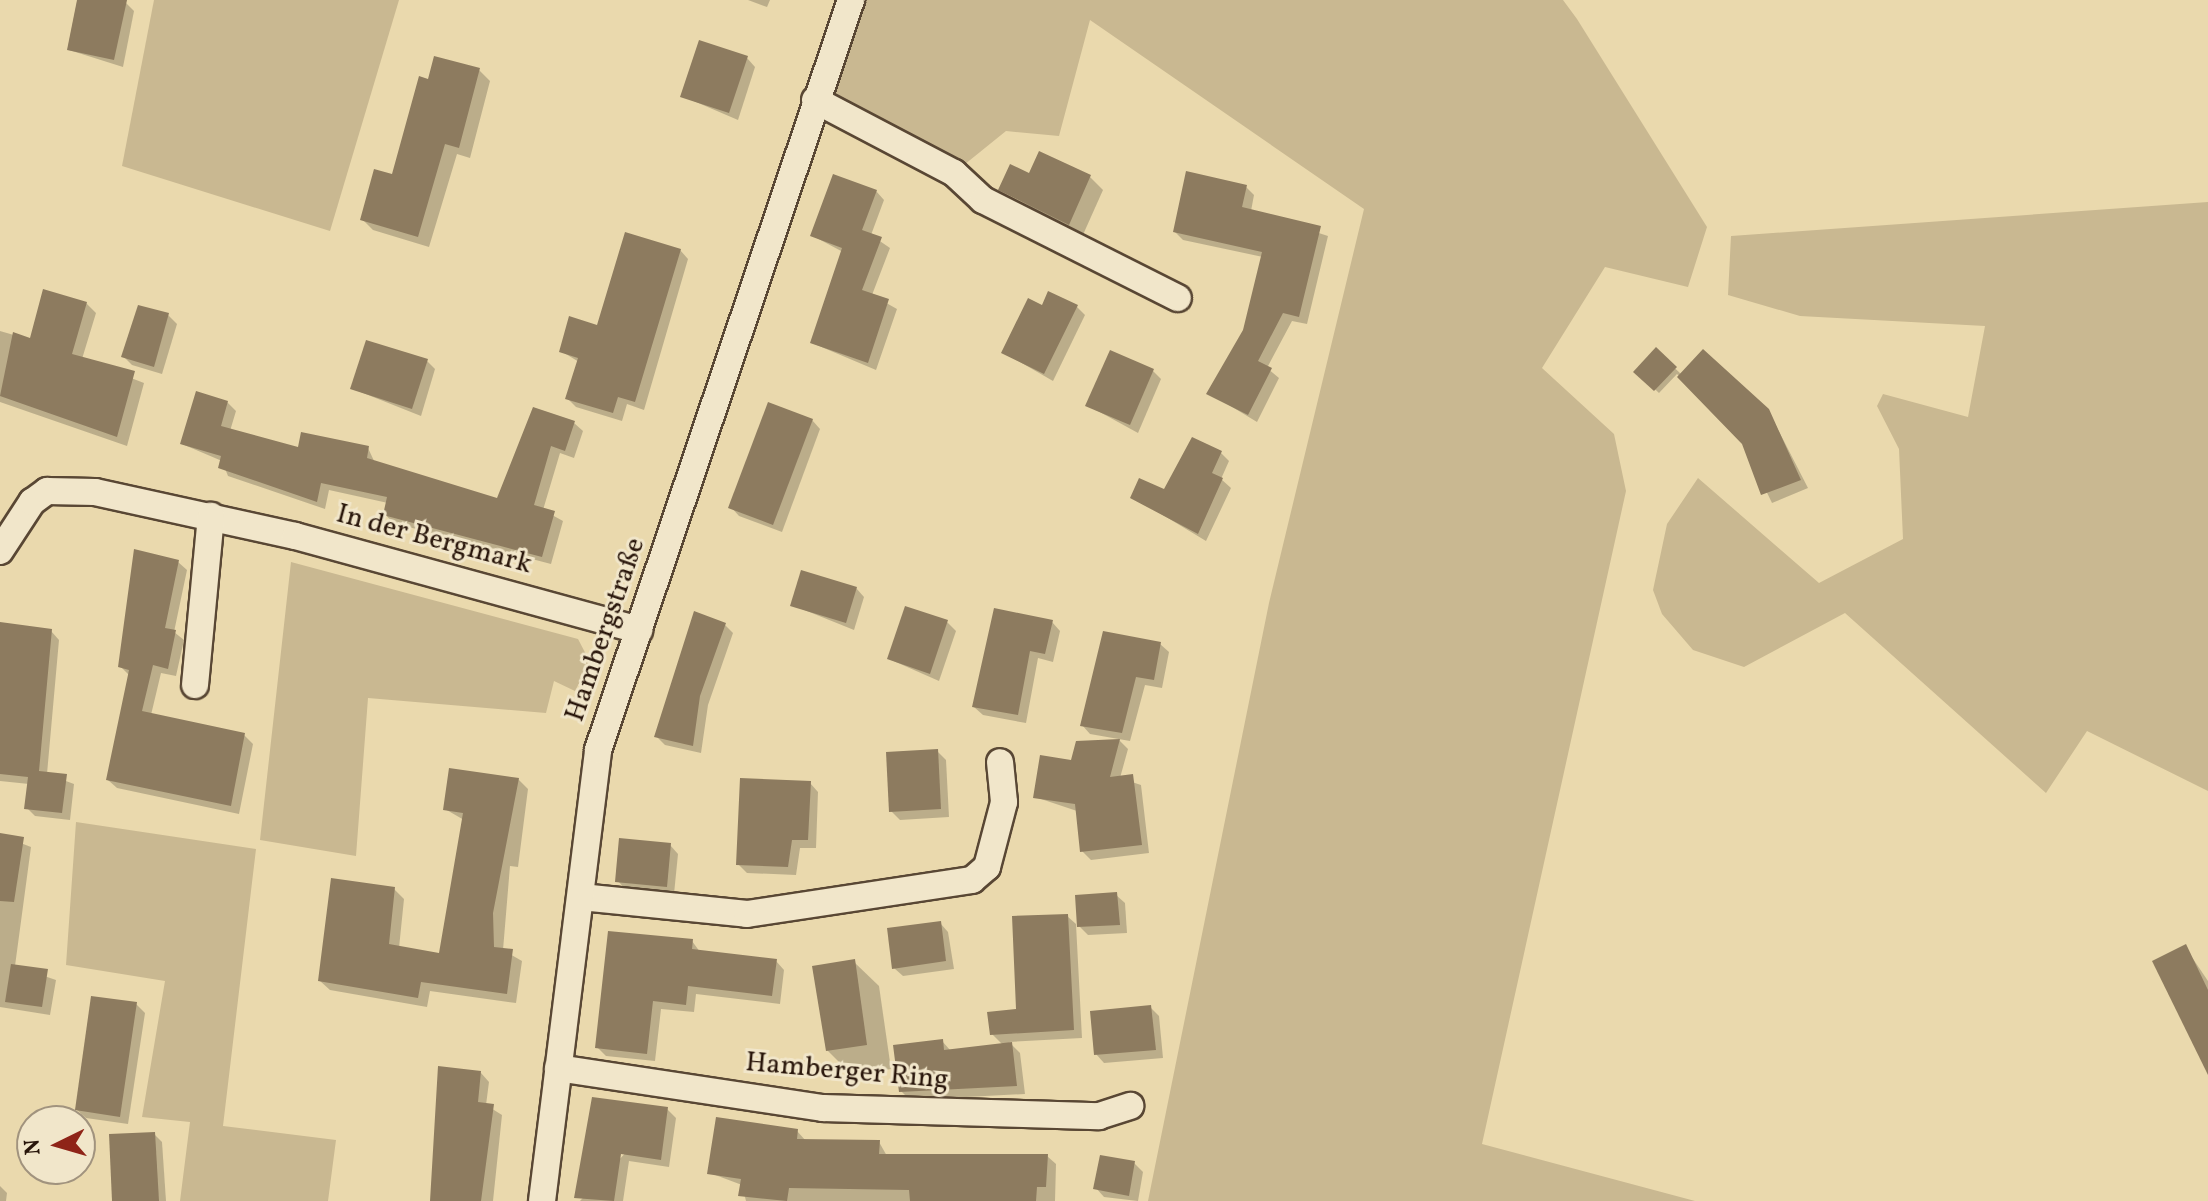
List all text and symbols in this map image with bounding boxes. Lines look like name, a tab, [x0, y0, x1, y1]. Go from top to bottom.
street label: In der Bergmark	[333, 498, 535, 582]
street label: Hambergstraße	[559, 534, 653, 726]
street label: Hamberger Ring	[744, 1046, 950, 1098]
north arrow	[16, 1105, 96, 1185]
text: N	[17, 1138, 50, 1156]

